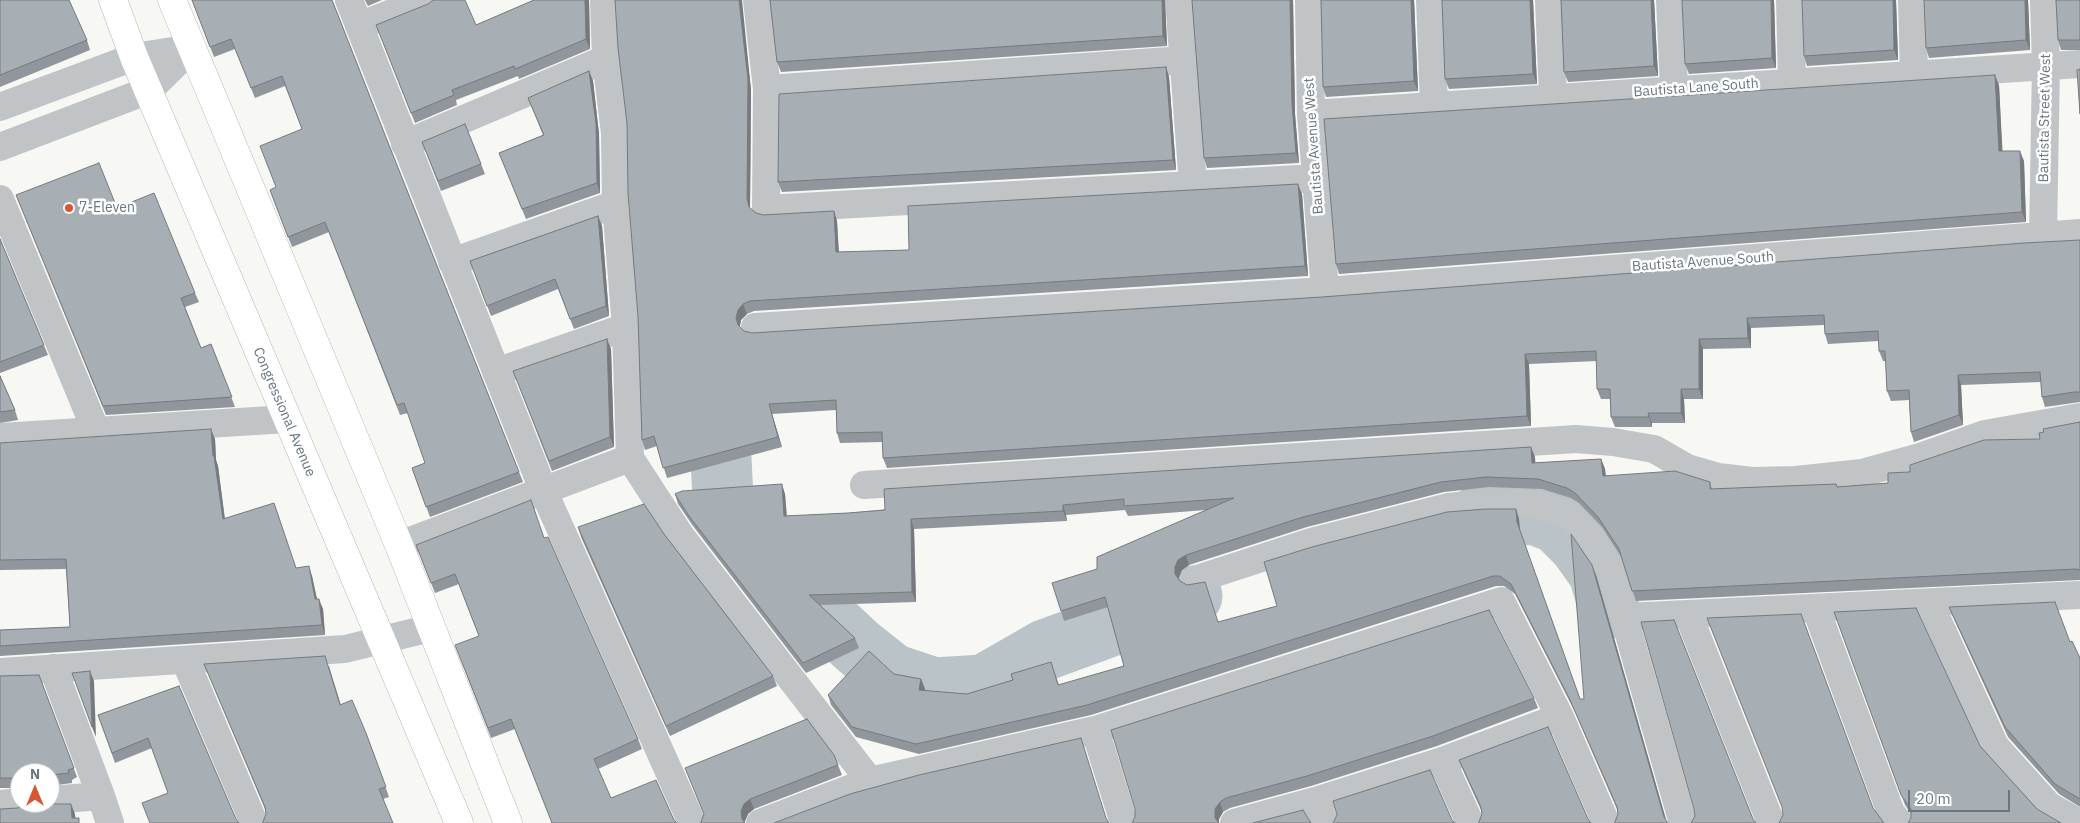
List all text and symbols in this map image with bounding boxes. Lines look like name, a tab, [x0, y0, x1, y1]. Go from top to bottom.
street label: Bautista Street West	[2035, 54, 2055, 182]
street label: Bautista Lane South	[1633, 75, 1759, 101]
street label: Bautista Avenue West	[1301, 77, 1327, 215]
place label: 7-Eleven	[79, 200, 135, 216]
marker: 7-Eleven	[63, 202, 75, 214]
street label: Bautista Avenue South	[1631, 249, 1775, 275]
street label: Congressional Avenue	[249, 345, 319, 479]
north arrow	[10, 763, 60, 813]
text: N	[30, 765, 40, 783]
scale bar	[1910, 780, 2012, 812]
text: 20 m	[1916, 789, 1951, 808]

